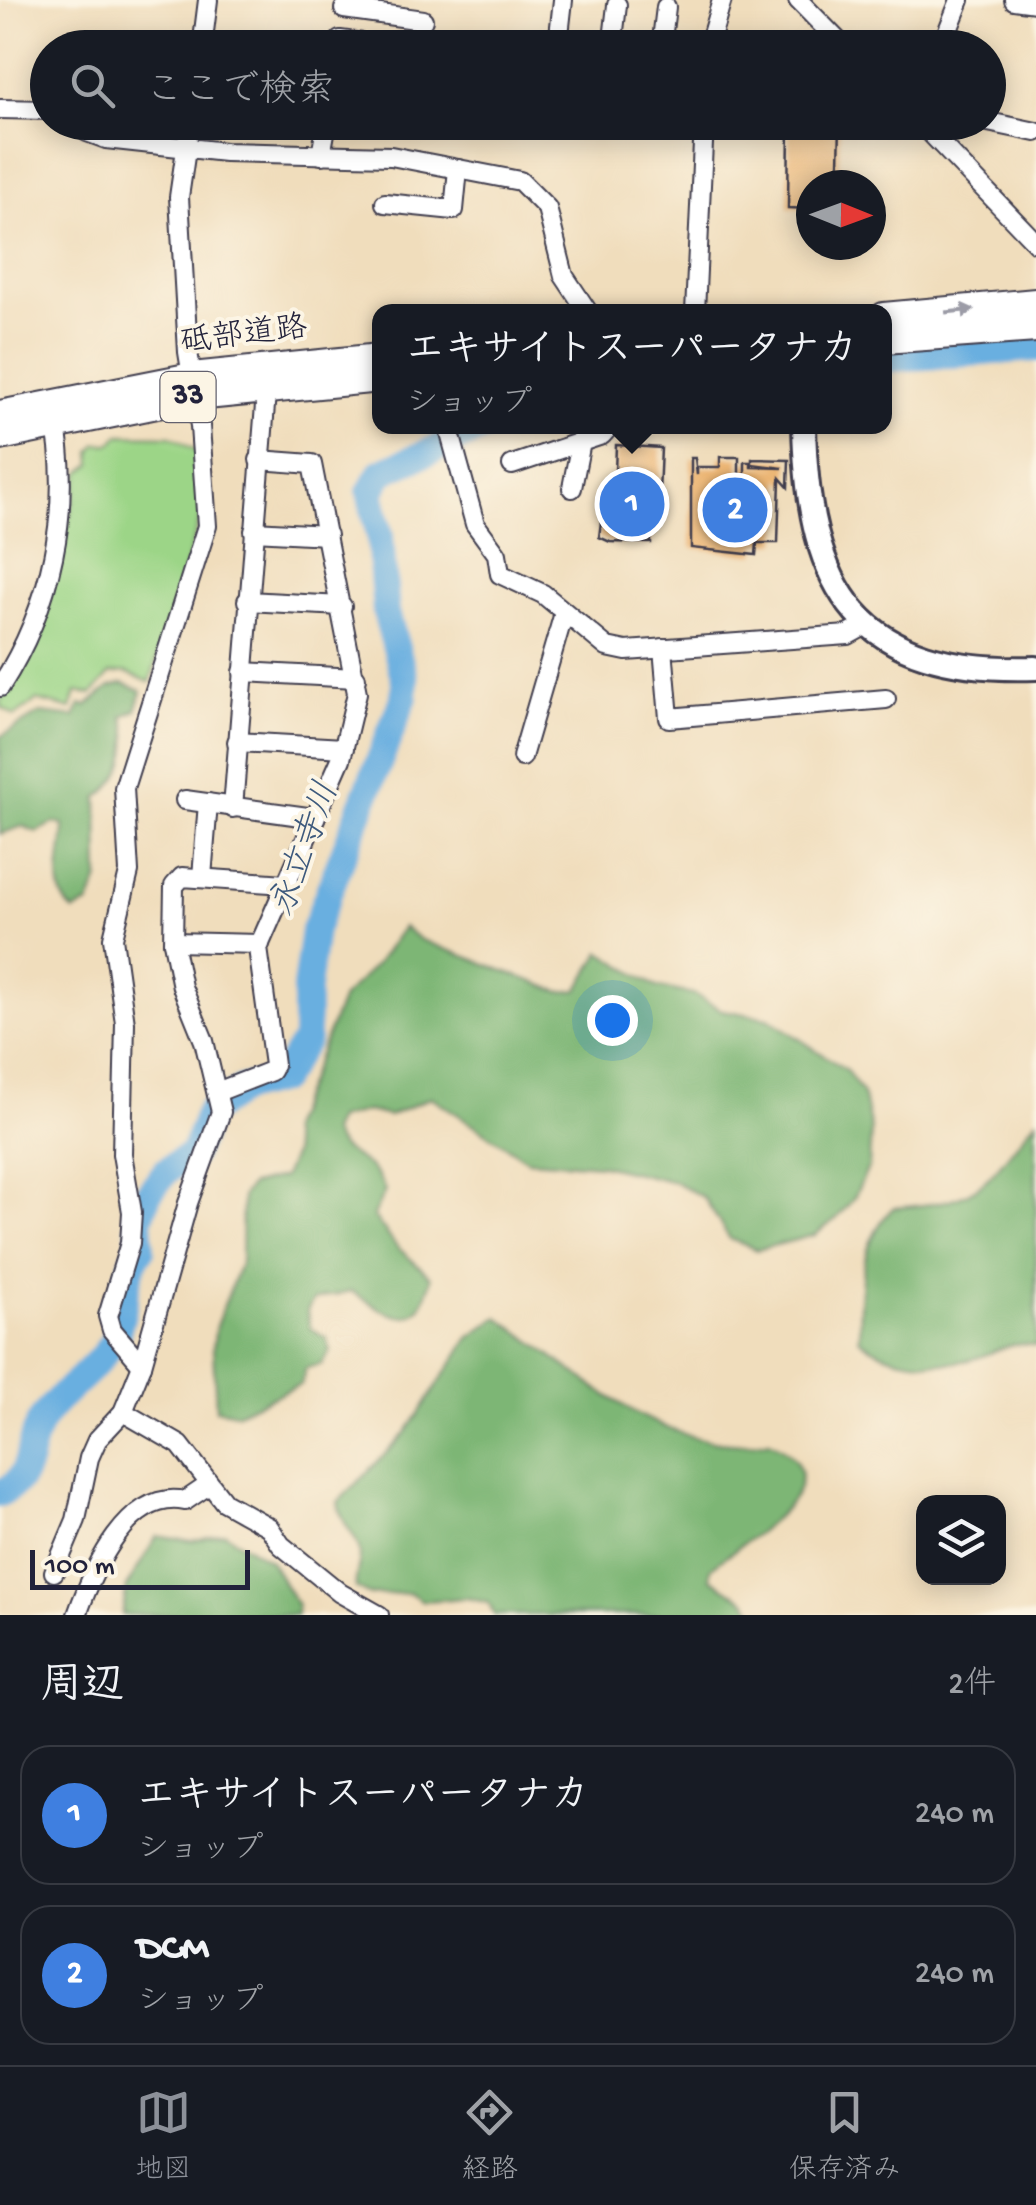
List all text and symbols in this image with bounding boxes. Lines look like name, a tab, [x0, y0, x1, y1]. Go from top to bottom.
search box	[30, 30, 1006, 140]
icon: search	[65, 58, 120, 113]
text: ここで検索	[145, 71, 335, 115]
north arrow	[796, 170, 886, 260]
one-way arrow	[945, 303, 977, 319]
popup	[372, 304, 892, 434]
street label: 砥部道路	[178, 309, 310, 364]
text: エキサイトスーパータナカ	[406, 330, 858, 374]
road number: 33	[160, 372, 216, 422]
text: ショップ	[406, 386, 533, 424]
pin: 1	[600, 466, 664, 542]
pin: 2	[702, 472, 768, 548]
water label: 永立寺川	[262, 777, 350, 923]
your location	[587, 995, 638, 1046]
map controls	[916, 1495, 1006, 1585]
button: layers	[916, 1495, 1006, 1585]
scale bar	[30, 1545, 250, 1590]
text: 100 m	[45, 1551, 115, 1584]
text: 周辺	[40, 1664, 124, 1713]
text: 2件	[948, 1667, 996, 1705]
text: エキサイトスーパータナカ	[137, 1776, 589, 1820]
text: 1	[68, 1796, 81, 1834]
text: 240 m	[915, 1796, 994, 1834]
text: ショップ	[137, 1832, 264, 1870]
text: DCM	[137, 1928, 209, 1972]
text: 2	[67, 1956, 82, 1994]
text: 240 m	[915, 1956, 994, 1994]
text: ショップ	[137, 1984, 264, 2022]
tab: 地図	[135, 2085, 191, 2188]
tab: 経路	[462, 2085, 518, 2188]
tab: 保存済み	[789, 2085, 901, 2188]

